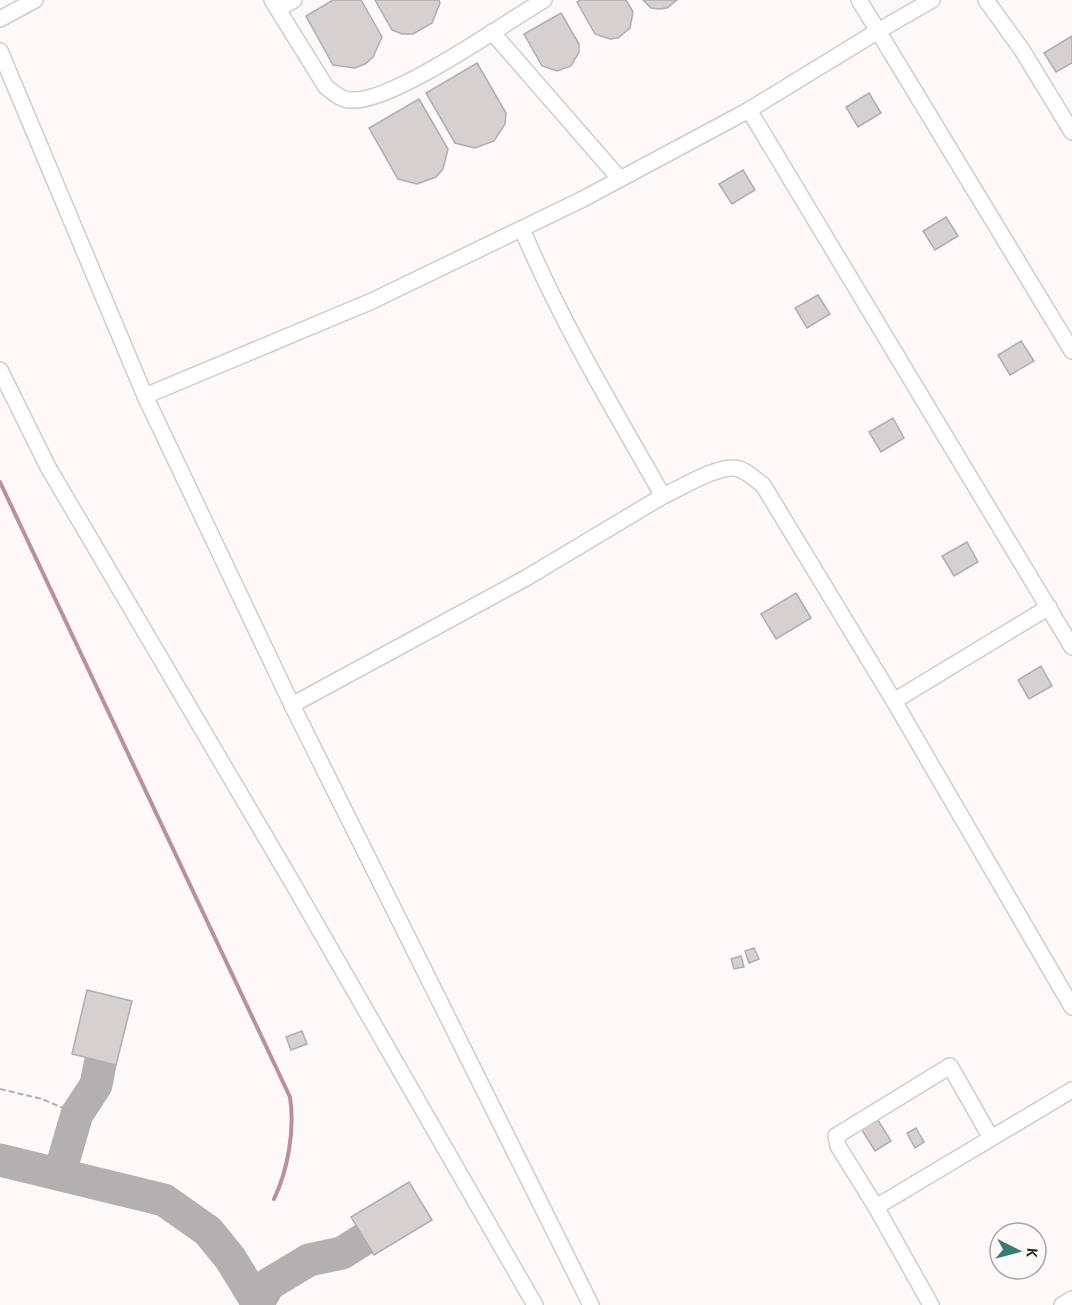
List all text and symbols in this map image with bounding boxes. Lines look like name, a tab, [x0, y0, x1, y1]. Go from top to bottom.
north arrow	[988, 1221, 1048, 1281]
text: K	[1023, 1247, 1040, 1259]

